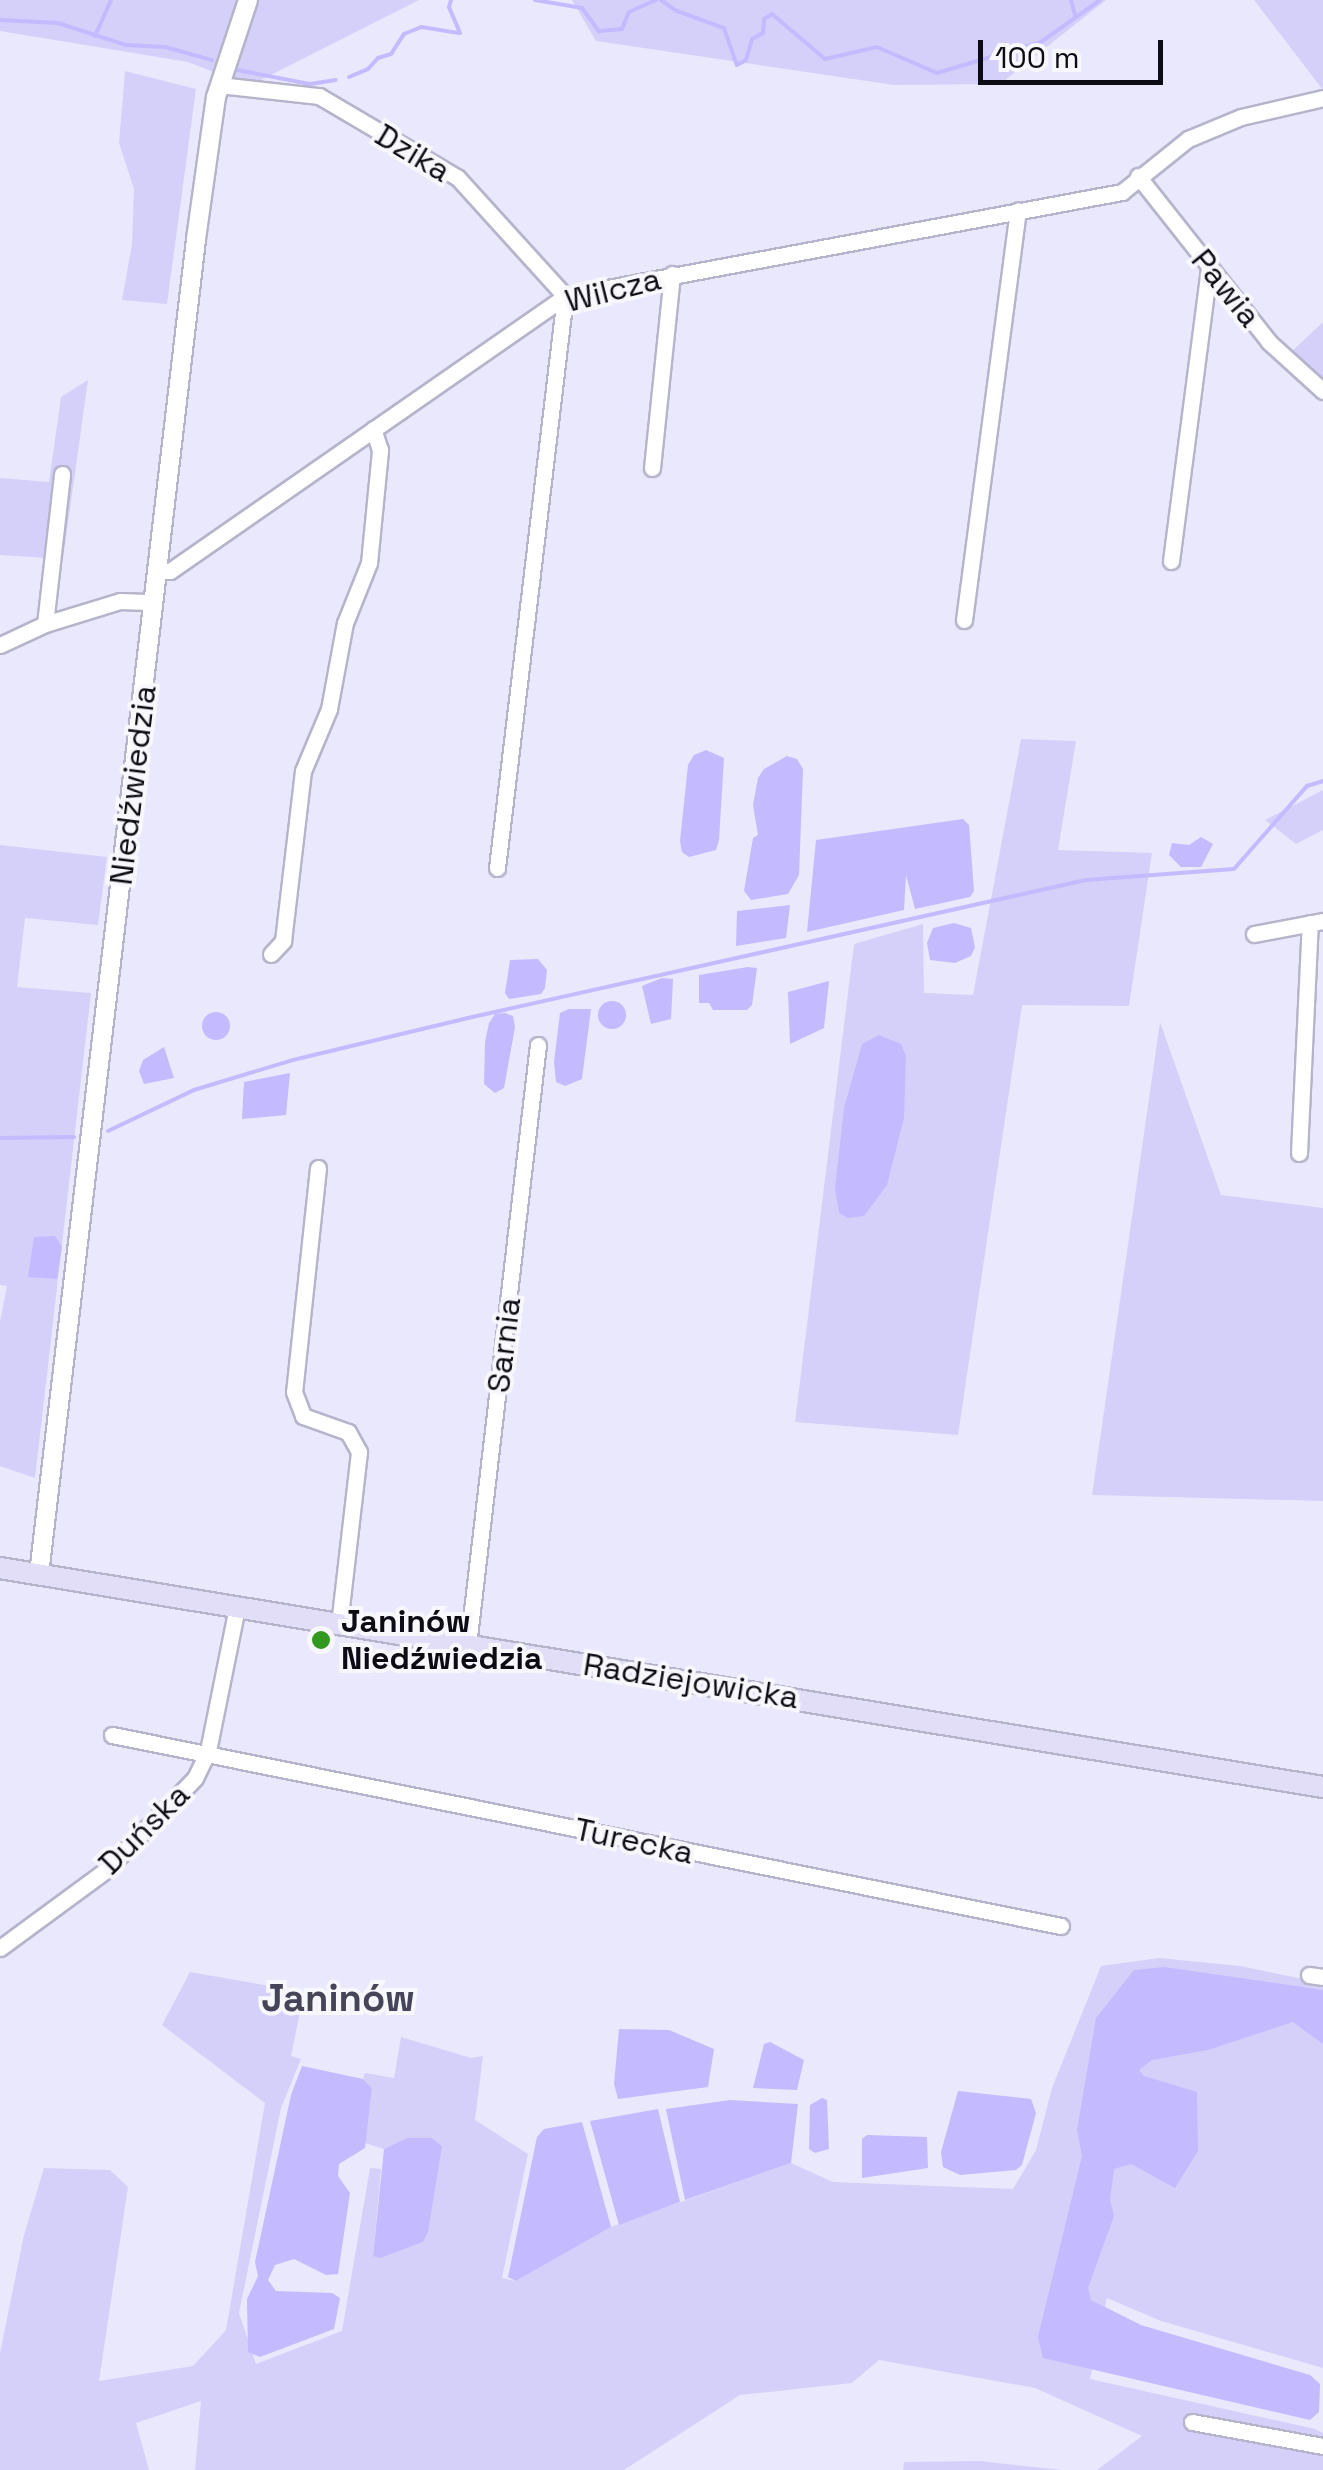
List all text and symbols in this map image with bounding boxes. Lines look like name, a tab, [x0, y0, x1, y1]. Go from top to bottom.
scale bar	[983, 20, 1168, 82]
text: 100 m	[995, 38, 1080, 77]
street label: Dzika	[368, 116, 458, 190]
street label: Pawia	[1183, 241, 1269, 335]
street label: Wilcza	[561, 260, 665, 320]
street label: Niedźwiedzia	[102, 683, 164, 887]
street label: Sarnia	[479, 1295, 529, 1395]
place label: Janinów Niedźwiedzia	[341, 1603, 542, 1678]
marker: Janinów Niedźwiedzia	[310, 1629, 332, 1651]
street label: Radziejowicka	[581, 1645, 801, 1717]
street label: Duńska	[91, 1776, 197, 1882]
street label: Turecka	[571, 1810, 697, 1872]
district label: Janinów	[261, 1976, 415, 2022]

